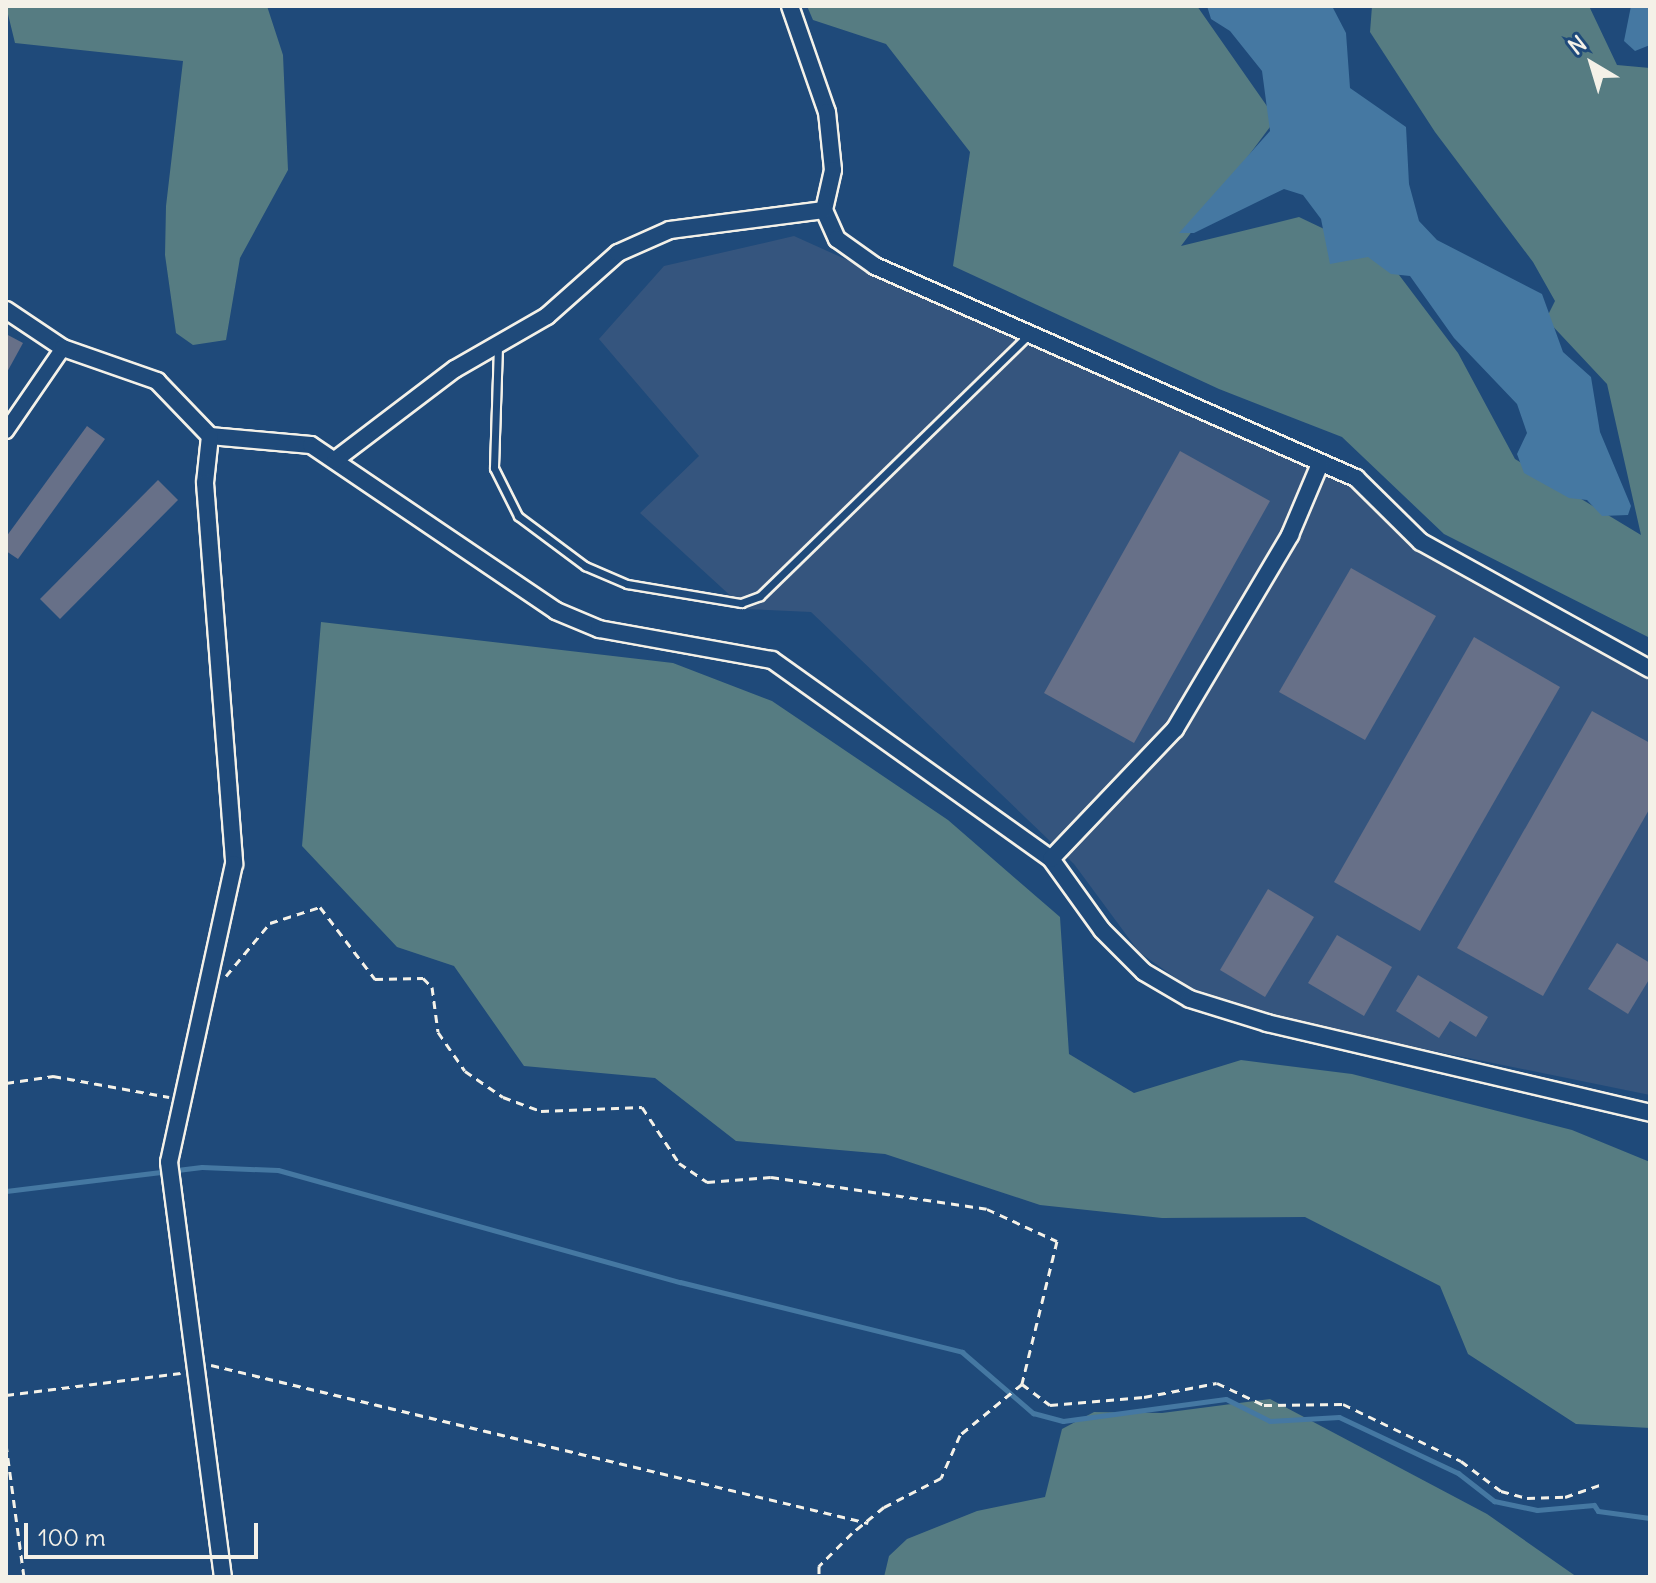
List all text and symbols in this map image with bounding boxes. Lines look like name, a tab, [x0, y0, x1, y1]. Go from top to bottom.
north arrow	[1552, 24, 1632, 104]
text: N	[1563, 29, 1592, 61]
scale bar	[28, 1507, 262, 1557]
text: 100 m	[38, 1522, 106, 1552]

